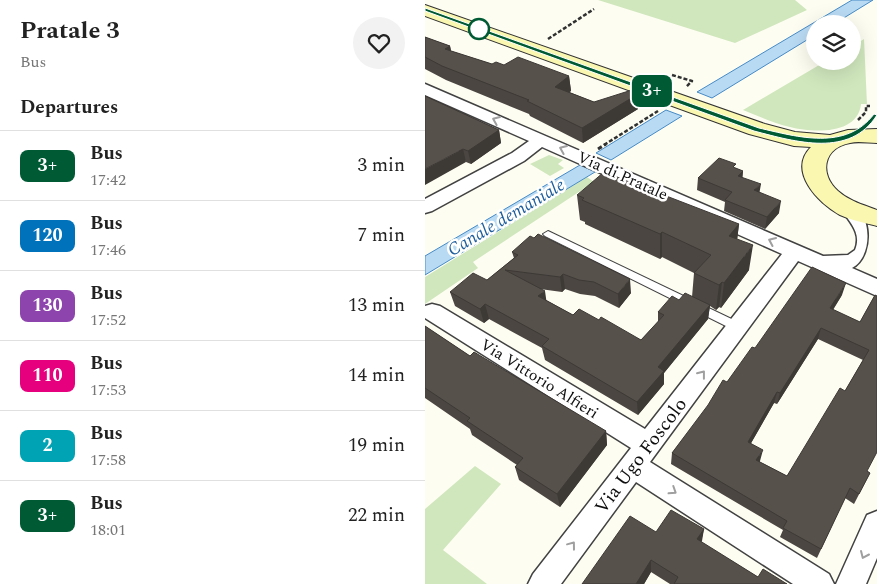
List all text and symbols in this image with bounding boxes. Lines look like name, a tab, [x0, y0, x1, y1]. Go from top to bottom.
text: Pratale 3	[20, 13, 120, 49]
map controls	[806, 15, 861, 70]
button: layers	[806, 15, 861, 70]
button: heart	[353, 17, 405, 69]
unlabelled marker	[468, 18, 490, 40]
text: Bus	[20, 50, 46, 74]
line badge: 3+	[629, 75, 675, 107]
text: 3+	[642, 77, 662, 104]
text: Departures	[20, 93, 118, 122]
one-way arrow	[492, 116, 501, 127]
text: Bus	[90, 139, 123, 168]
one-way arrow	[559, 145, 568, 155]
street label: Via di Pratale	[573, 145, 672, 207]
text: 3 min	[357, 151, 405, 180]
text: 3+	[37, 152, 58, 179]
text: 17:42	[90, 168, 126, 192]
water label: Canale demaniale	[442, 172, 570, 263]
text: Bus	[90, 209, 123, 238]
text: 7 min	[357, 221, 405, 250]
text: 120	[32, 222, 63, 249]
one-way arrow	[768, 236, 777, 247]
text: 17:46	[90, 238, 126, 262]
text: Bus	[90, 279, 123, 308]
text: 13 min	[348, 291, 405, 320]
text: 130	[32, 292, 63, 319]
text: 17:52	[90, 308, 126, 332]
street label: Via Vittorio Alfieri	[476, 333, 603, 425]
text: Bus	[90, 349, 123, 378]
text: 14 min	[348, 361, 405, 390]
text: 110	[32, 362, 63, 389]
one-way arrow	[696, 370, 705, 380]
text: 17:53	[90, 378, 126, 402]
street label: Via Ugo Foscolo	[588, 392, 695, 520]
text: Bus	[90, 419, 123, 448]
text: 19 min	[348, 431, 405, 460]
text: 2	[42, 432, 53, 459]
text: 17:58	[90, 448, 126, 472]
one-way arrow	[667, 485, 676, 494]
text: Bus	[90, 489, 123, 518]
text: 22 min	[348, 501, 405, 530]
text: 3+	[37, 502, 58, 529]
text: 18:01	[90, 518, 126, 542]
one-way arrow	[566, 541, 575, 551]
one-way arrow	[859, 550, 870, 559]

